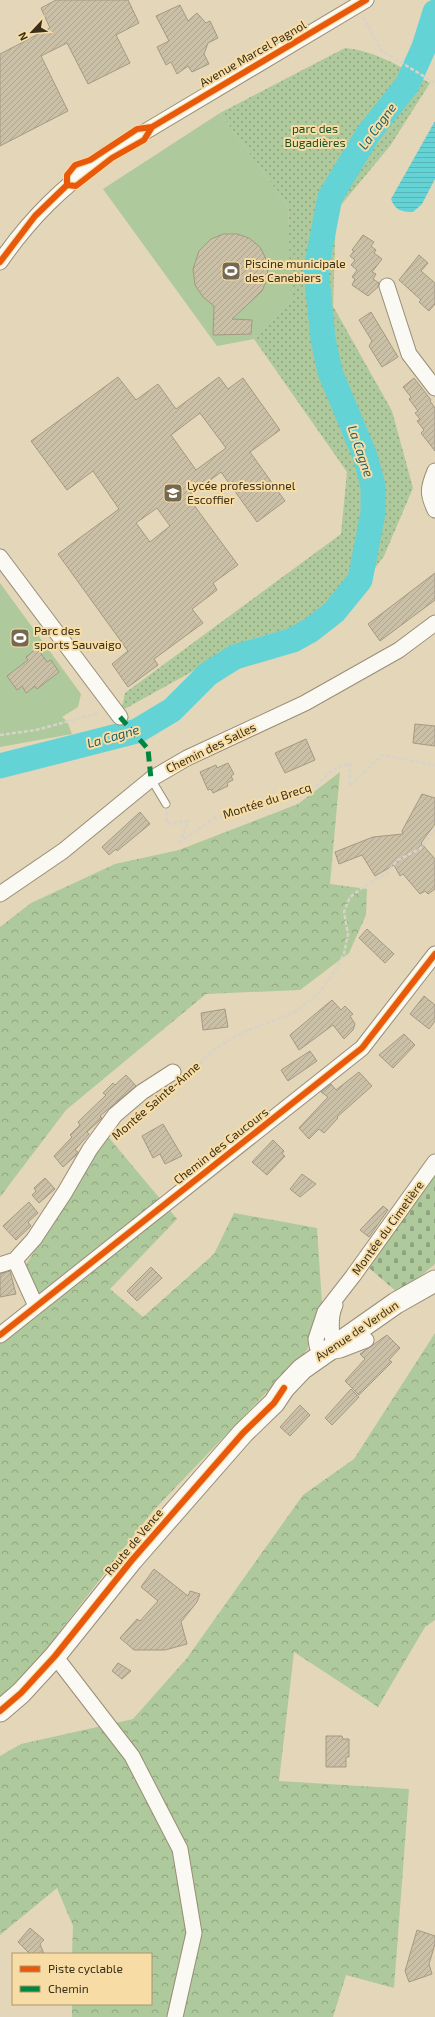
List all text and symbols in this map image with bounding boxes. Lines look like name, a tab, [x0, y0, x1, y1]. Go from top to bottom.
north arrow	[12, 12, 52, 52]
street label: Avenue Marcel Pagnol	[197, 17, 309, 89]
text: N	[15, 30, 30, 43]
water label: La Cagne	[355, 100, 399, 152]
park label: parc des Bugadières	[285, 121, 346, 149]
place label: Piscine municipale des Canebiers	[245, 256, 346, 284]
sports icon: Piscine municipale des Canebiers	[220, 260, 242, 282]
water label: La Cagne	[345, 423, 377, 479]
place label: Lycée professionnel Escoffier	[187, 478, 296, 506]
school or university icon: Lycée professionnel Escoffier	[162, 482, 184, 504]
place label: Parc des sports Sauvaigo	[34, 623, 122, 651]
sports icon: Parc des sports Sauvaigo	[9, 627, 31, 649]
street label: Chemin des Salles	[163, 719, 258, 775]
water label: La Cagne	[85, 721, 141, 751]
street label: Montée du Brecq	[221, 779, 313, 821]
street label: Montée Sainte-Anne	[108, 1058, 202, 1142]
street label: Chemin des Caucours	[170, 1104, 270, 1186]
street label: Montée du Cimetière	[348, 1178, 426, 1277]
street label: Avenue de Verdun	[312, 1297, 401, 1363]
street label: Route de Vence	[101, 1505, 165, 1578]
legend	[12, 1953, 152, 2005]
text: Piste cyclable	[48, 1961, 123, 1975]
text: Chemin	[48, 1981, 89, 1995]

